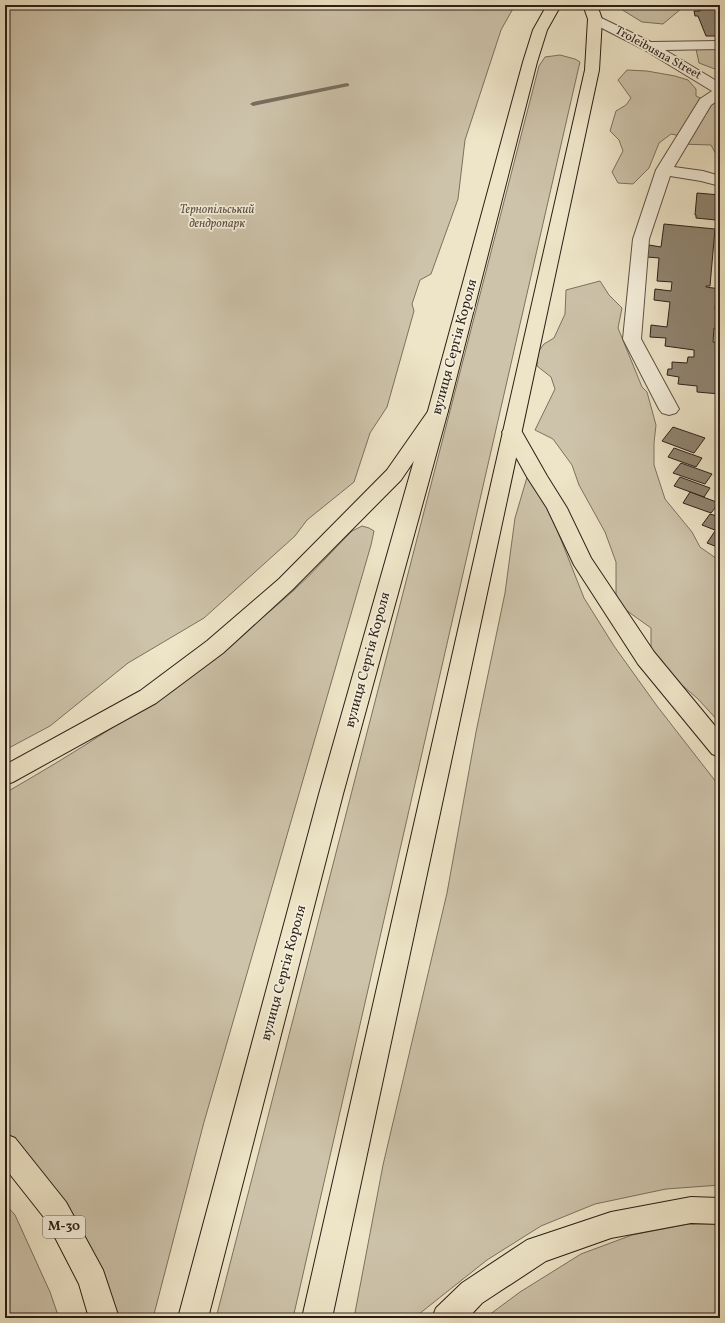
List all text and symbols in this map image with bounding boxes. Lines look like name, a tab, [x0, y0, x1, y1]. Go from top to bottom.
street label: Troleibusna Street	[612, 23, 704, 83]
park label: Тернопільський дендропарк	[180, 202, 254, 232]
street label: вулиця Сергія Короля	[428, 277, 482, 417]
street label: вулиця Сергія Короля	[341, 590, 395, 730]
street label: вулиця Сергія Короля	[257, 903, 311, 1043]
road number: М-30	[43, 1216, 85, 1238]

